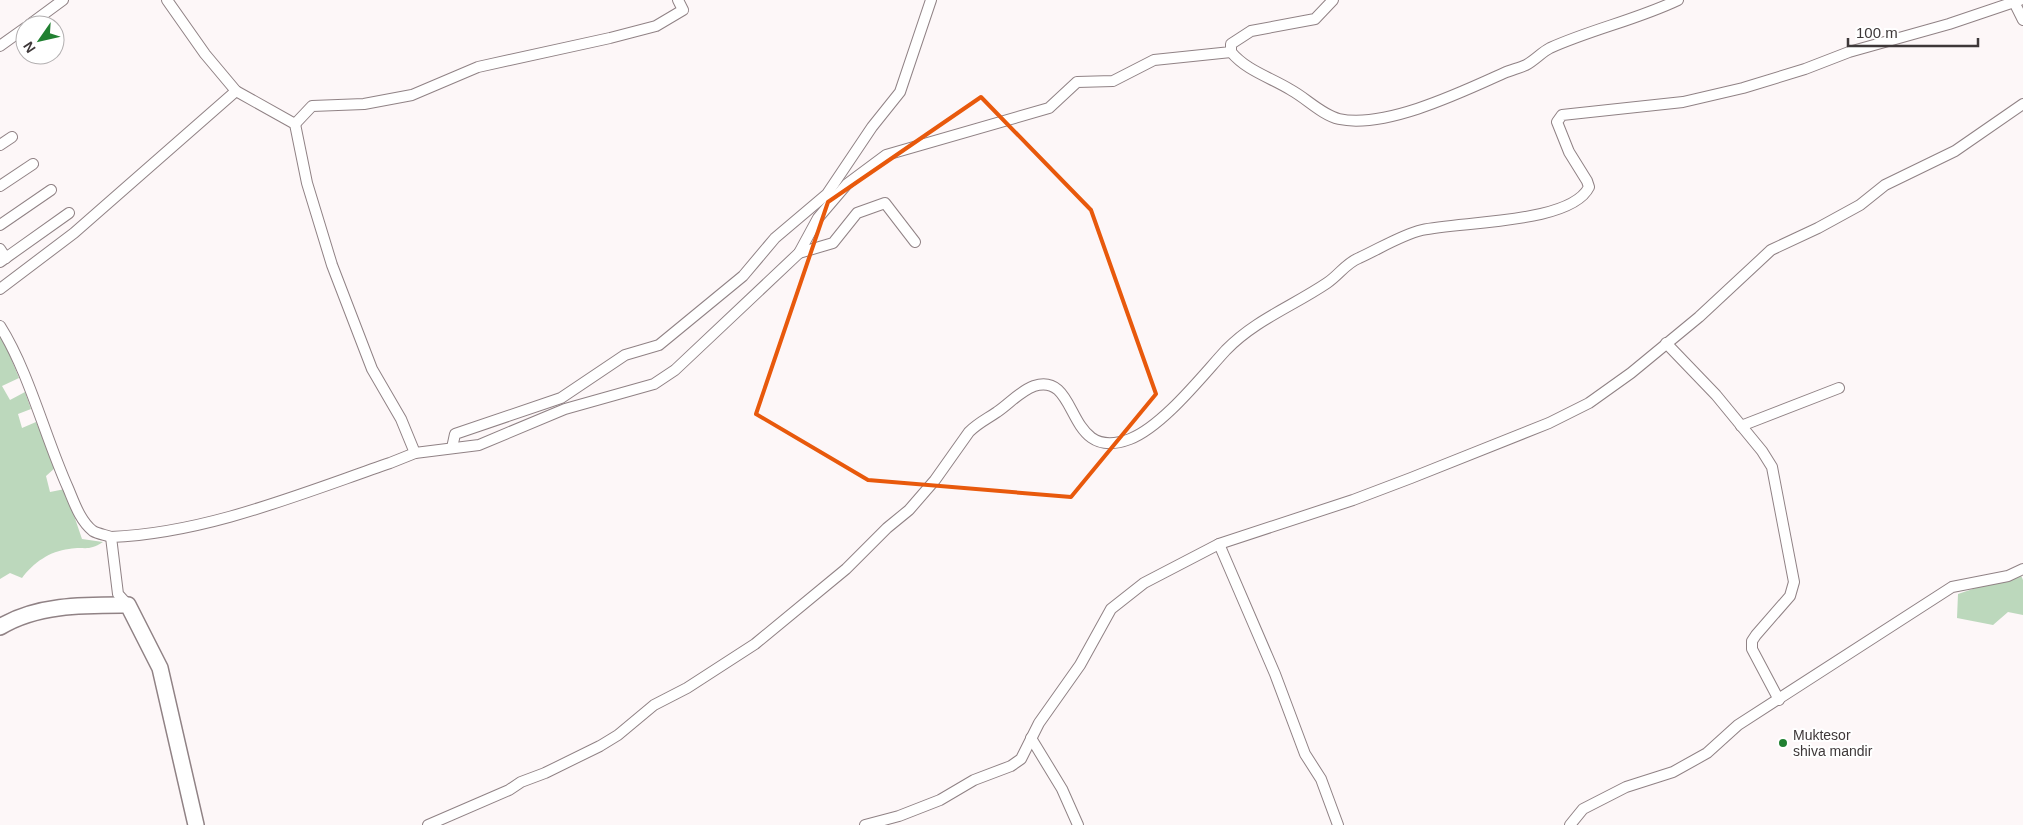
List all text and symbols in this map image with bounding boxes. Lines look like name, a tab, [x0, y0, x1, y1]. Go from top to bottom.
north arrow	[15, 15, 65, 65]
scale bar	[1848, 15, 1978, 47]
text: 100 m	[1856, 24, 1898, 41]
text: N	[20, 39, 39, 56]
place label: Muktesor shiva mandir	[1793, 727, 1873, 759]
marker: Muktesor shiva mandir	[1777, 737, 1789, 749]

